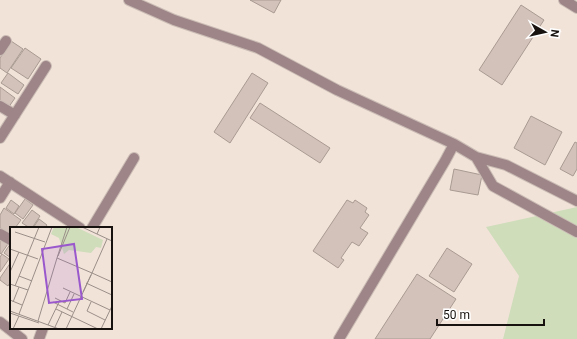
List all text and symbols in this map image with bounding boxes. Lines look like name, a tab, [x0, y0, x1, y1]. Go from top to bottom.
north arrow	[525, 12, 565, 52]
text: N	[547, 29, 561, 38]
inset map	[10, 227, 112, 329]
scale bar	[437, 301, 544, 327]
text: 50 m	[443, 308, 470, 322]

